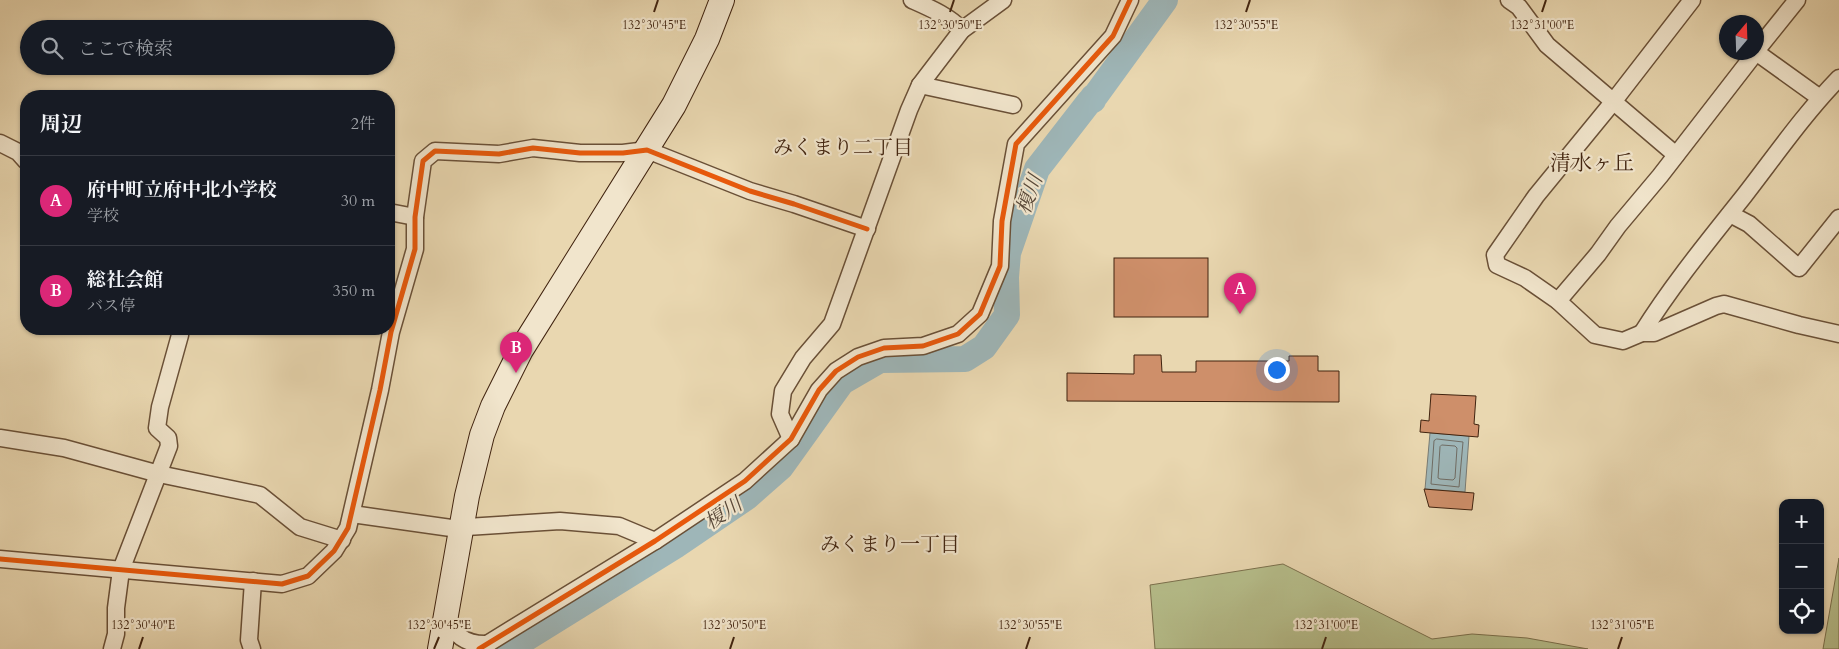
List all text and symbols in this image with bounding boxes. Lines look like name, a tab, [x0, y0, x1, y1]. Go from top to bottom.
north arrow	[1719, 15, 1764, 60]
text: 132°30'45"E	[622, 17, 686, 33]
text: 132°30'50"E	[918, 17, 982, 33]
text: 132°30'55"E	[1214, 17, 1278, 33]
text: 132°31'00"E	[1510, 17, 1574, 33]
search box	[20, 20, 395, 75]
icon: search	[38, 34, 66, 62]
text: ここで検索	[78, 36, 173, 62]
text: 周辺	[40, 110, 82, 139]
text: 2件	[351, 113, 375, 135]
district label: みくまり二丁目	[773, 134, 913, 161]
district label: 清水ヶ丘	[1550, 149, 1634, 178]
water label: 榎川	[1010, 169, 1050, 218]
text: 府中町立府中北小学校	[87, 177, 277, 203]
text: A	[50, 190, 62, 212]
text: 30 m	[341, 190, 375, 212]
text: 学校	[87, 205, 119, 227]
text: 総社会館	[87, 267, 163, 293]
pin: A	[1224, 273, 1256, 314]
text: B	[50, 280, 62, 302]
text: 350 m	[333, 280, 375, 302]
text: バス停	[87, 295, 135, 317]
pin: B	[500, 332, 532, 373]
your location	[1264, 357, 1290, 383]
water label: 榎川	[699, 490, 749, 536]
map controls	[1779, 499, 1824, 634]
button: +	[1779, 499, 1824, 544]
district label: みくまり一丁目	[820, 531, 960, 558]
button: −	[1779, 544, 1824, 589]
button: locate	[1779, 589, 1824, 634]
text: 132°30'40"E	[111, 617, 175, 633]
text: 132°30'45"E	[407, 617, 471, 633]
text: 132°30'50"E	[702, 617, 766, 633]
text: 132°30'55"E	[998, 617, 1062, 633]
text: 132°31'00"E	[1294, 617, 1358, 633]
text: 132°31'05"E	[1590, 617, 1654, 633]

